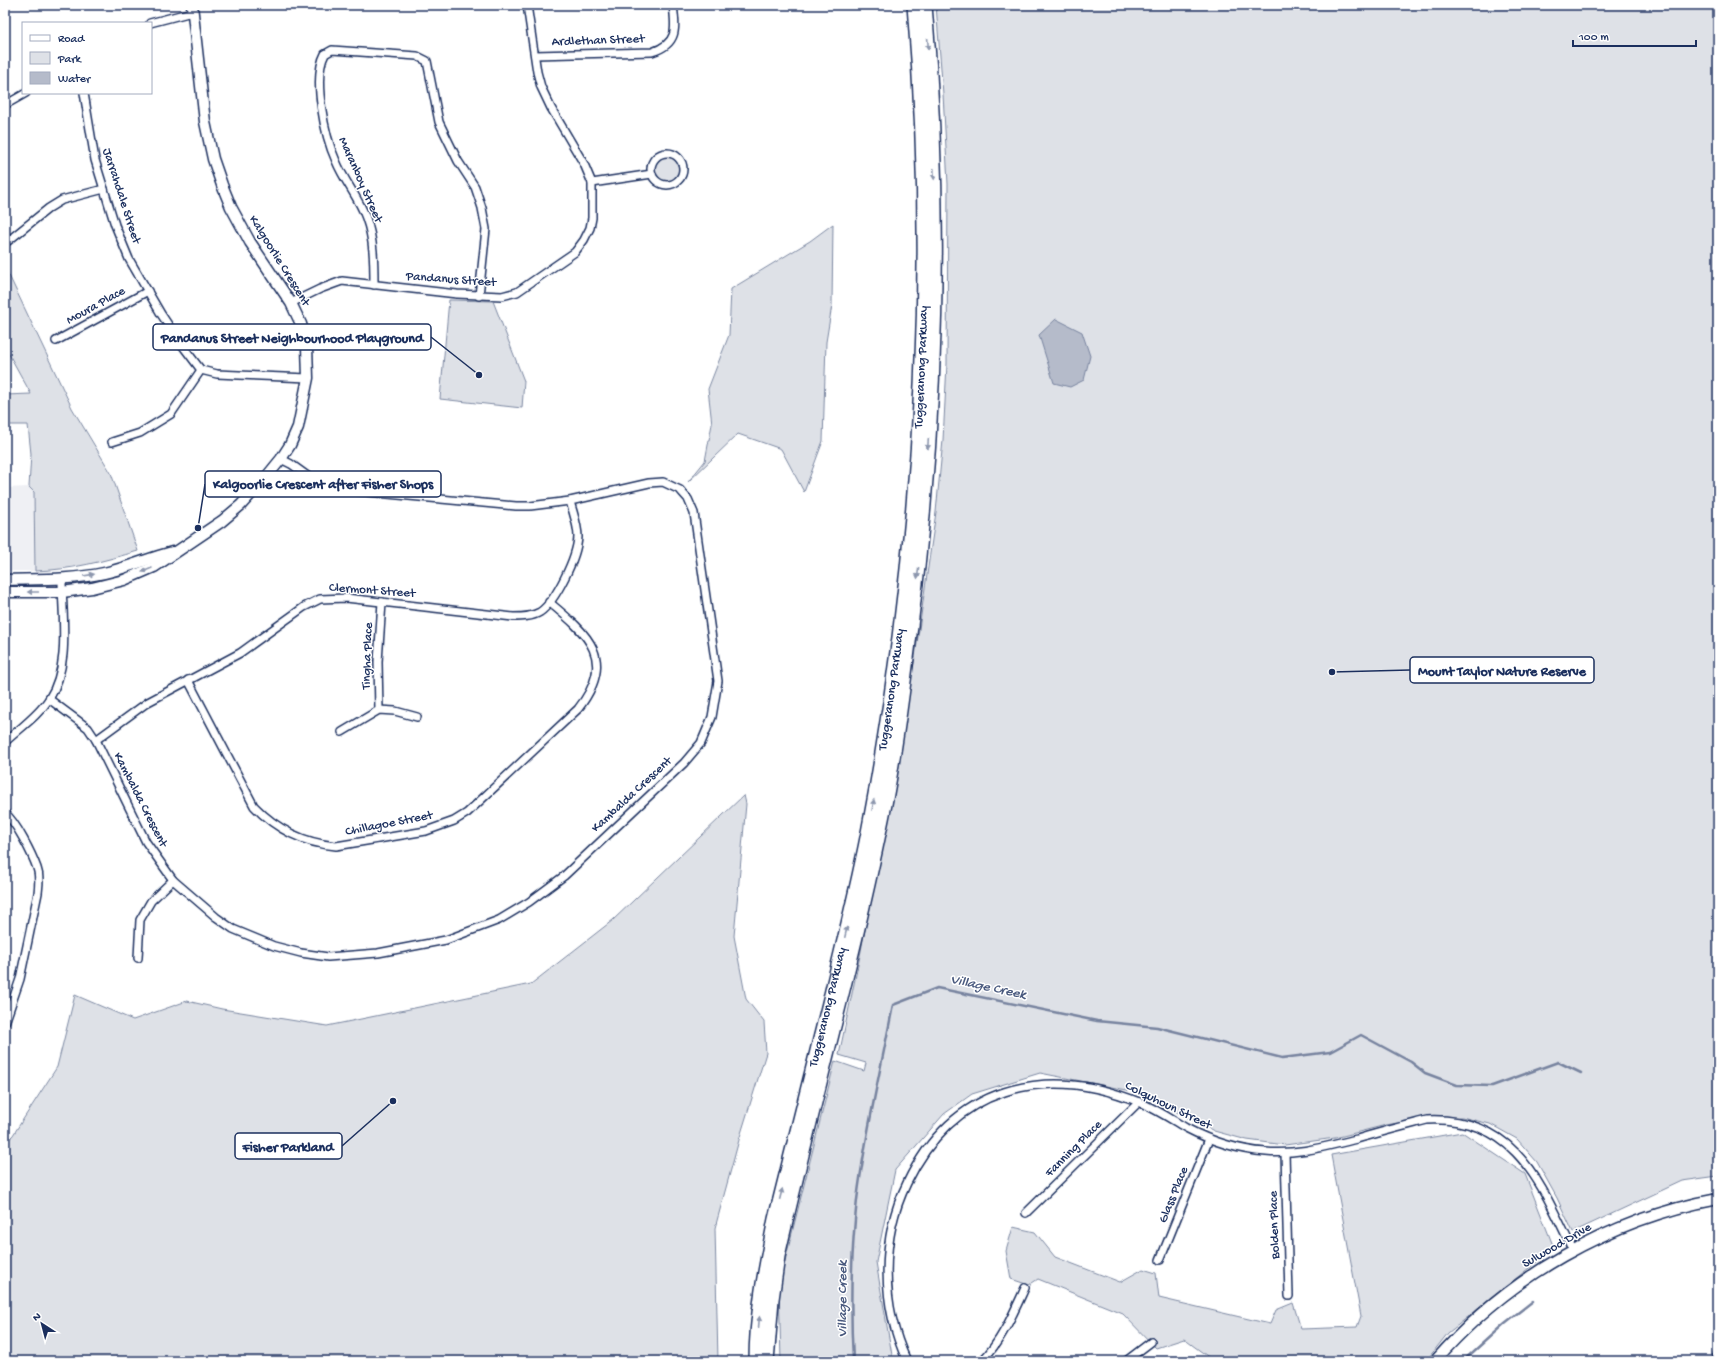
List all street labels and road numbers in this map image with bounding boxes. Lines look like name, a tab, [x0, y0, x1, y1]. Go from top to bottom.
street label: Ardlethan Street	[551, 32, 646, 50]
street label: Maranboy Street	[334, 135, 386, 227]
street label: Jarrahdale Street	[98, 146, 144, 247]
street label: Kalgoorlie Crescent	[245, 213, 314, 310]
street label: Pandanus Street	[404, 269, 498, 291]
street label: Moura Place	[64, 284, 128, 328]
street label: Tuggeranong Parkway	[911, 305, 931, 430]
street label: Clermont Street	[328, 581, 417, 602]
street label: Tingha Place	[359, 622, 377, 691]
street label: Tuggeranong Parkway	[875, 627, 908, 752]
street label: Kambalda Crescent	[110, 750, 171, 851]
street label: Kambalda Crescent	[589, 753, 676, 836]
street label: Chillagoe Street	[344, 808, 435, 840]
street label: Tuggeranong Parkway	[806, 945, 850, 1069]
street label: Colquhoun Street	[1122, 1079, 1215, 1134]
street label: Fanning Place	[1042, 1117, 1106, 1181]
street label: Glass Place	[1156, 1164, 1192, 1225]
street label: Bolden Place	[1266, 1190, 1284, 1260]
street label: Sulwood Drive	[1520, 1220, 1595, 1272]

